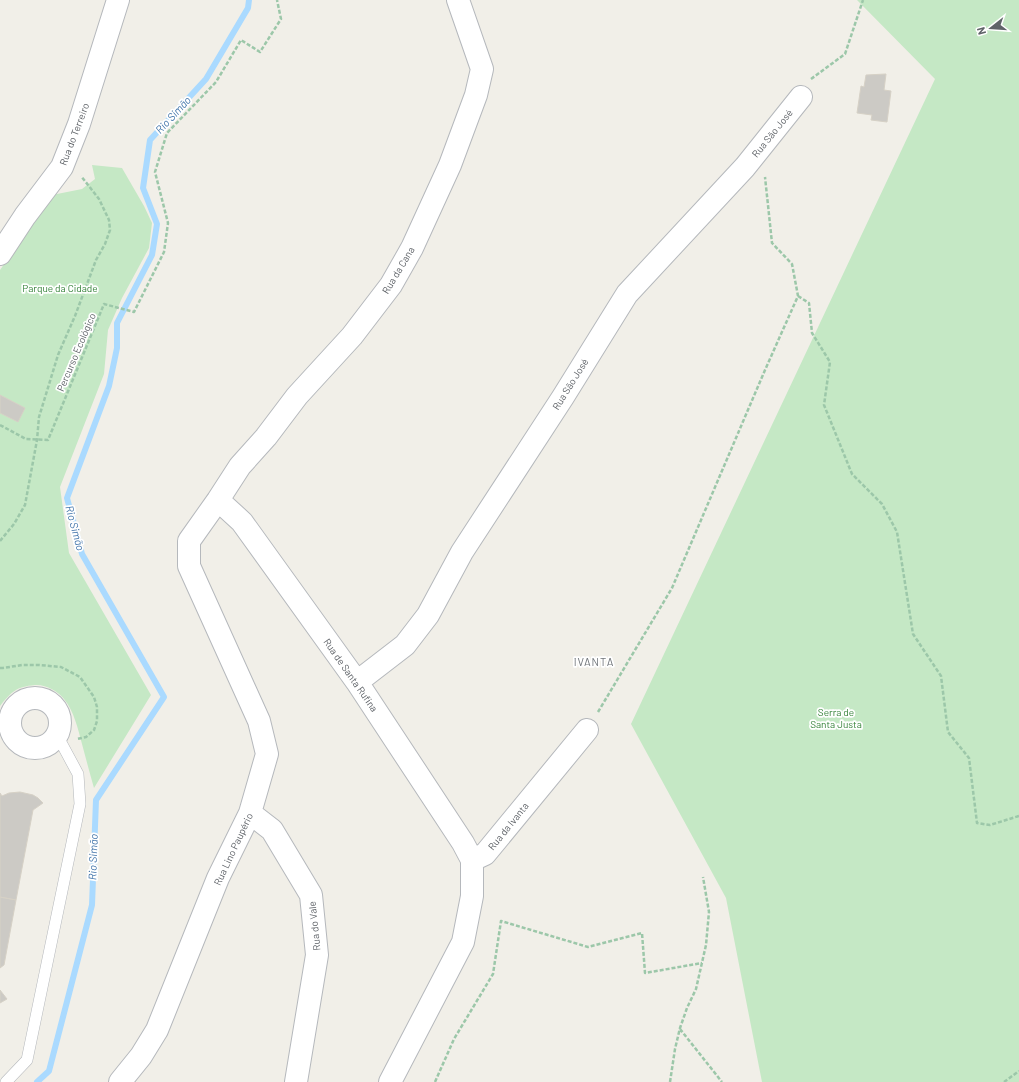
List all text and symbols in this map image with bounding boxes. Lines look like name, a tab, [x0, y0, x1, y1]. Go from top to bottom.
north arrow	[971, 8, 1011, 48]
text: N	[974, 26, 988, 36]
water label: Rio Simão	[152, 93, 193, 136]
street label: Rua do Terreiro	[57, 101, 91, 167]
street label: Rua São José	[749, 107, 795, 159]
street label: Rua da Cana	[379, 244, 417, 296]
park label: Parque da Cidade	[22, 282, 98, 294]
street label: Percurso Ecológico	[54, 311, 98, 393]
street label: Rua São José	[549, 356, 591, 412]
water label: Rio Simão	[63, 504, 88, 552]
street label: Rua de Santa Rufina	[321, 636, 381, 714]
district label: IVANTA	[574, 655, 614, 668]
park label: Serra de Santa Justa	[810, 706, 862, 730]
street label: Rua da Ivanta	[485, 800, 531, 852]
street label: Rua Lino Paupério	[211, 811, 255, 887]
water label: Rio Simão	[85, 834, 100, 880]
street label: Rua do Vale	[305, 901, 323, 951]

